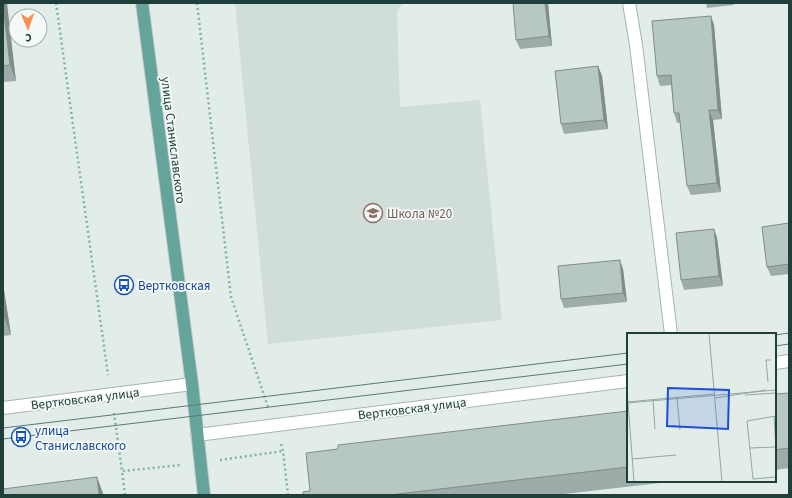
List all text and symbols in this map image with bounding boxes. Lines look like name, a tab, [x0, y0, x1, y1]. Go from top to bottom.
north arrow	[8, 8, 48, 48]
text: С	[24, 30, 32, 45]
street label: улица Станиславского	[156, 76, 190, 205]
school or university icon: Школа №20	[362, 202, 384, 224]
place label: Школа №20	[387, 205, 452, 223]
bus stop icon: Вертковская	[113, 274, 135, 296]
place label: Вертковская	[138, 277, 210, 295]
inset map	[627, 333, 776, 482]
street label: Вертковская улица	[30, 383, 140, 415]
street label: Вертковская улица	[357, 393, 467, 425]
place label: улица Станиславского	[35, 422, 126, 455]
bus stop icon: улица Станиславского	[10, 426, 32, 448]

